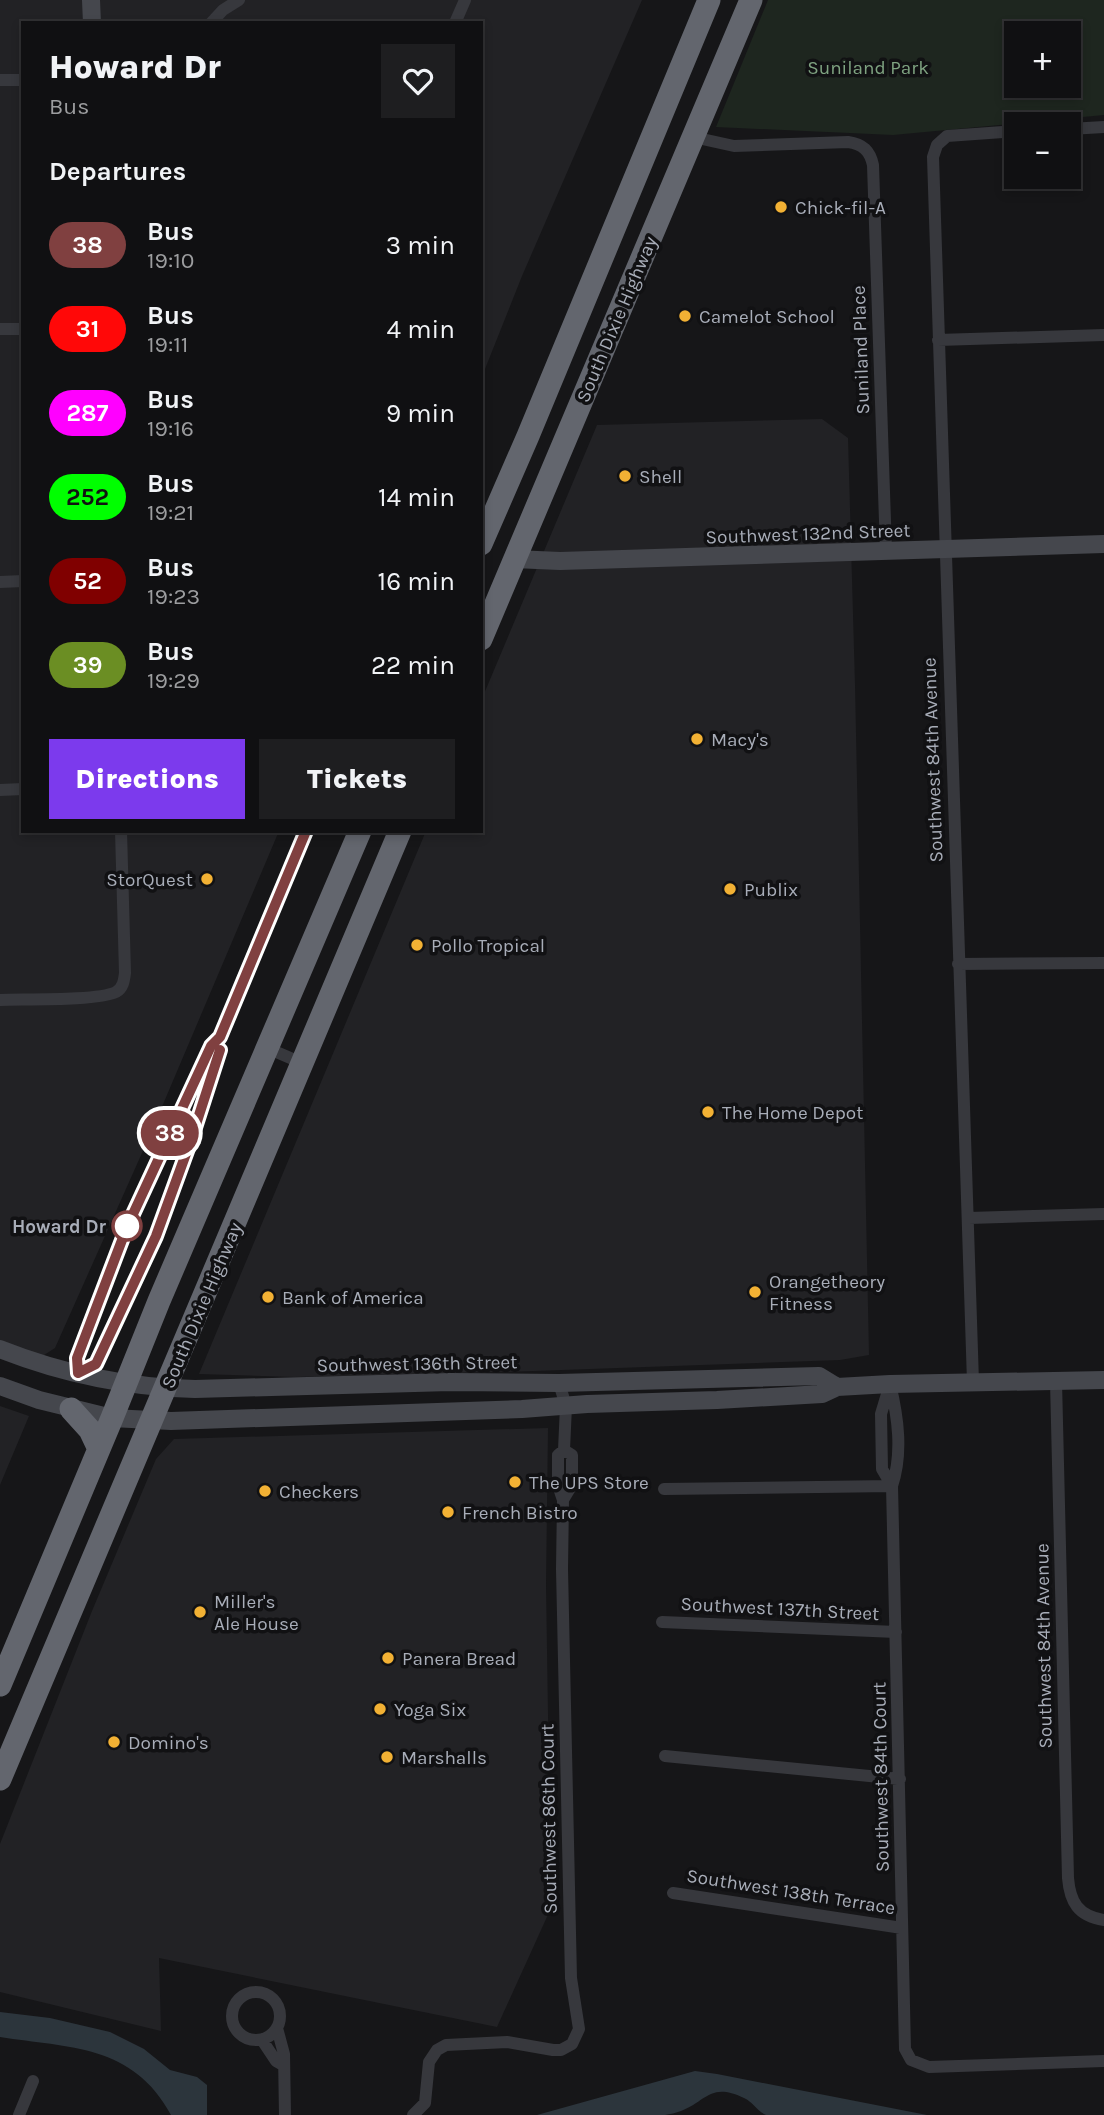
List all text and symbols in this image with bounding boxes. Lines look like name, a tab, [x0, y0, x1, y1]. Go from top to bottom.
map controls	[1004, 21, 1081, 189]
button: +	[1004, 21, 1081, 98]
button: heart	[381, 44, 455, 118]
text: Howard Dr	[49, 48, 221, 86]
park label: Suniland Park	[807, 57, 929, 79]
text: Bus	[49, 93, 89, 120]
button: −	[1004, 112, 1081, 189]
text: Departures	[49, 156, 186, 187]
place label: Chick-fil-A	[795, 197, 886, 219]
marker: Chick-fil-A	[773, 199, 789, 215]
text: Bus	[147, 216, 194, 247]
text: 3 min	[386, 230, 455, 261]
text: 38	[72, 231, 103, 259]
street label: South Dixie Highway	[572, 233, 662, 406]
text: 19:10	[147, 247, 195, 274]
street label: Suniland Place	[848, 285, 874, 415]
text: Bus	[147, 300, 194, 331]
place label: Camelot School	[699, 306, 835, 328]
marker: Camelot School	[677, 308, 693, 324]
text: 4 min	[387, 314, 455, 345]
text: 31	[76, 315, 99, 343]
text: 19:11	[147, 331, 188, 358]
text: Bus	[147, 384, 194, 415]
text: 9 min	[386, 398, 455, 429]
text: 287	[67, 399, 108, 427]
text: 19:16	[147, 415, 194, 442]
place label: Shell	[639, 466, 682, 488]
text: Bus	[147, 468, 194, 499]
marker: Shell	[617, 468, 633, 484]
text: 14 min	[378, 482, 455, 513]
text: 252	[66, 483, 109, 511]
text: 19:21	[147, 499, 194, 526]
street label: Southwest 132nd Street	[705, 519, 911, 549]
text: Bus	[147, 552, 194, 583]
text: 16 min	[378, 566, 455, 597]
text: 52	[73, 567, 102, 595]
text: 19:23	[147, 583, 200, 610]
text: Bus	[147, 636, 194, 667]
text: 22 min	[371, 650, 455, 681]
text: 39	[73, 651, 102, 679]
street label: Southwest 84th Avenue	[918, 657, 948, 863]
text: 19:29	[147, 667, 200, 694]
place label: Macy's	[711, 729, 769, 751]
marker: Macy's	[689, 731, 705, 747]
button: Directions	[49, 739, 245, 819]
button: Tickets	[259, 739, 455, 819]
place label: StorQuest	[106, 869, 193, 891]
marker: StorQuest	[199, 871, 215, 887]
place label: Publix	[744, 879, 798, 901]
marker: Publix	[722, 881, 738, 897]
place label: Pollo Tropical	[431, 935, 545, 957]
marker: Pollo Tropical	[409, 937, 425, 953]
place label: The Home Depot	[722, 1102, 863, 1124]
marker: The Home Depot	[700, 1104, 716, 1120]
line badge: 38	[138, 1110, 202, 1156]
text: 38	[155, 1119, 185, 1147]
marker: Howard Dr	[112, 1211, 142, 1241]
place label: Howard Dr	[12, 1216, 107, 1238]
street label: South Dixie Highway	[157, 1219, 247, 1392]
place label: Orangetheory Fitness	[769, 1271, 885, 1315]
marker: Orangetheory Fitness	[747, 1284, 763, 1300]
place label: Bank of America	[282, 1287, 424, 1309]
marker: Bank of America	[260, 1289, 276, 1305]
street label: Southwest 136th Street	[316, 1351, 518, 1377]
place label: The UPS Store	[529, 1472, 649, 1494]
marker: The UPS Store	[507, 1474, 523, 1490]
place label: Checkers	[279, 1481, 359, 1503]
marker: Checkers	[257, 1483, 273, 1499]
place label: French Bistro	[462, 1502, 578, 1524]
marker: French Bistro	[440, 1504, 456, 1520]
street label: Southwest 84th Avenue	[1031, 1543, 1057, 1749]
place label: Miller's Ale House	[214, 1591, 299, 1635]
street label: Southwest 137th Street	[680, 1593, 880, 1625]
marker: Miller's Ale House	[192, 1604, 208, 1620]
place label: Panera Bread	[402, 1648, 516, 1670]
marker: Panera Bread	[380, 1650, 396, 1666]
street label: Southwest 84th Court	[868, 1682, 894, 1872]
place label: Yoga Six	[394, 1699, 466, 1721]
marker: Yoga Six	[372, 1701, 388, 1717]
street label: Southwest 86th Court	[536, 1724, 562, 1914]
place label: Domino's	[128, 1732, 209, 1754]
marker: Domino's	[106, 1734, 122, 1750]
place label: Marshalls	[401, 1747, 487, 1769]
marker: Marshalls	[379, 1749, 395, 1765]
street label: Southwest 138th Terrace	[685, 1865, 897, 1919]

